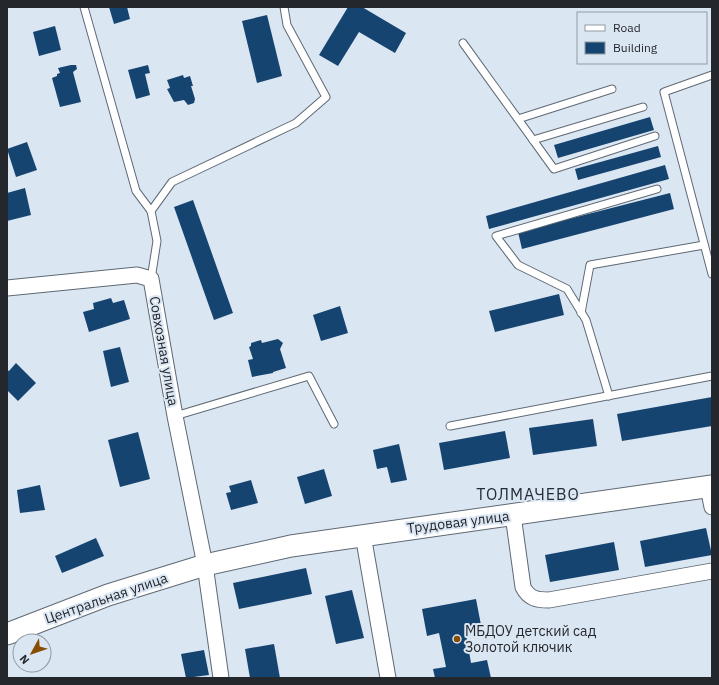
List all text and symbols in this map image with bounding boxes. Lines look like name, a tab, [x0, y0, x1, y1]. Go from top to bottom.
legend	[577, 12, 707, 64]
text: Road	[613, 20, 641, 35]
text: Building	[613, 40, 658, 55]
street label: Совхозная улица	[145, 295, 183, 408]
district label: ТОЛМАЧЕВО	[476, 484, 580, 504]
street label: Трудовая улица	[406, 507, 511, 537]
street label: Центральная улица	[42, 568, 170, 627]
place label: МБДОУ детский сад Золотой ключик	[465, 622, 596, 656]
north arrow	[12, 633, 52, 673]
marker: МБДОУ детский сад Золотой ключик	[452, 634, 462, 644]
text: N	[16, 652, 32, 667]

